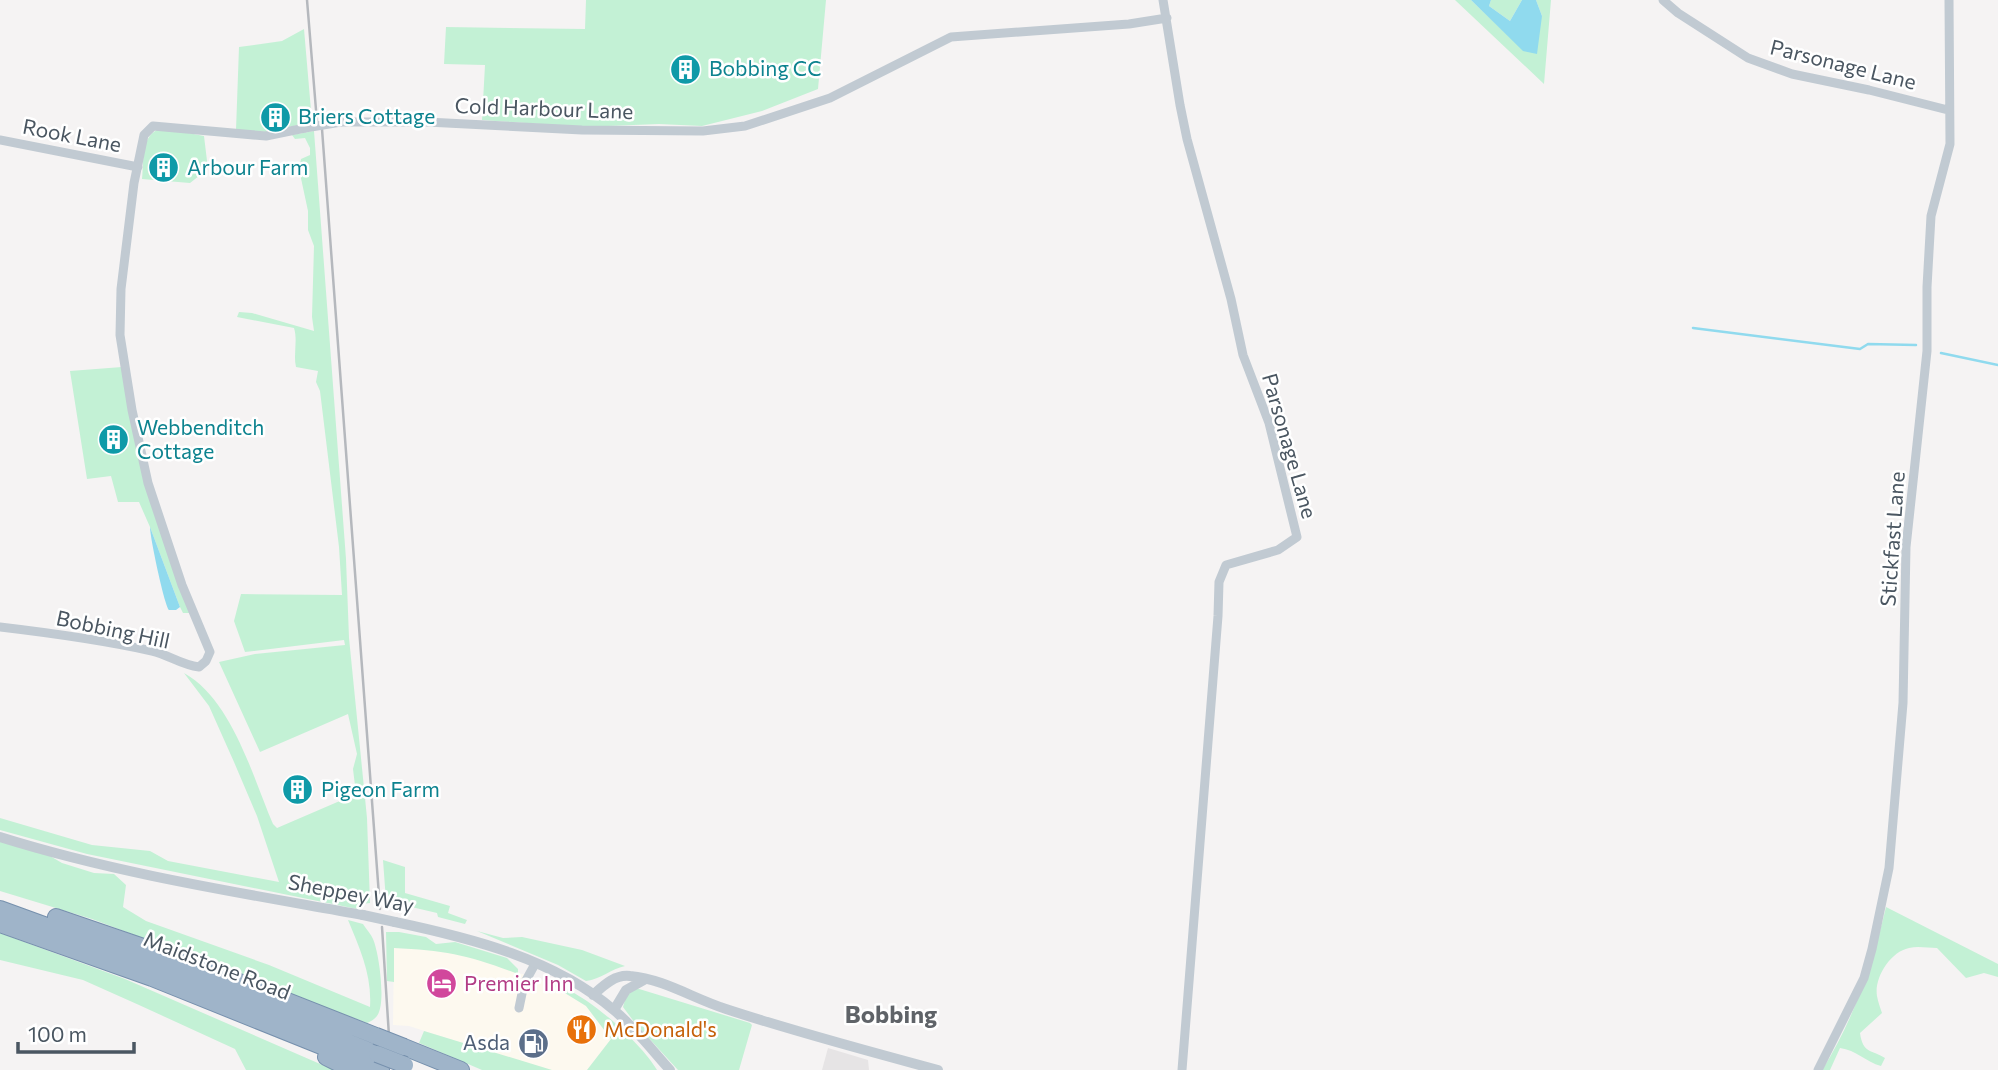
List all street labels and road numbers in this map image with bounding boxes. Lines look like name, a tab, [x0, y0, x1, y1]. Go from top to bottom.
street label: Parsonage Lane	[1768, 33, 1919, 94]
street label: Cold Harbour Lane	[454, 92, 634, 123]
street label: Rook Lane	[21, 113, 124, 156]
street label: Parsonage Lane	[1258, 370, 1323, 521]
street label: Stickfast Lane	[1874, 471, 1909, 607]
street label: Bobbing Hill	[54, 604, 172, 653]
street label: Sheppey Way	[286, 868, 417, 917]
street label: Maidstone Road	[141, 925, 294, 1004]

